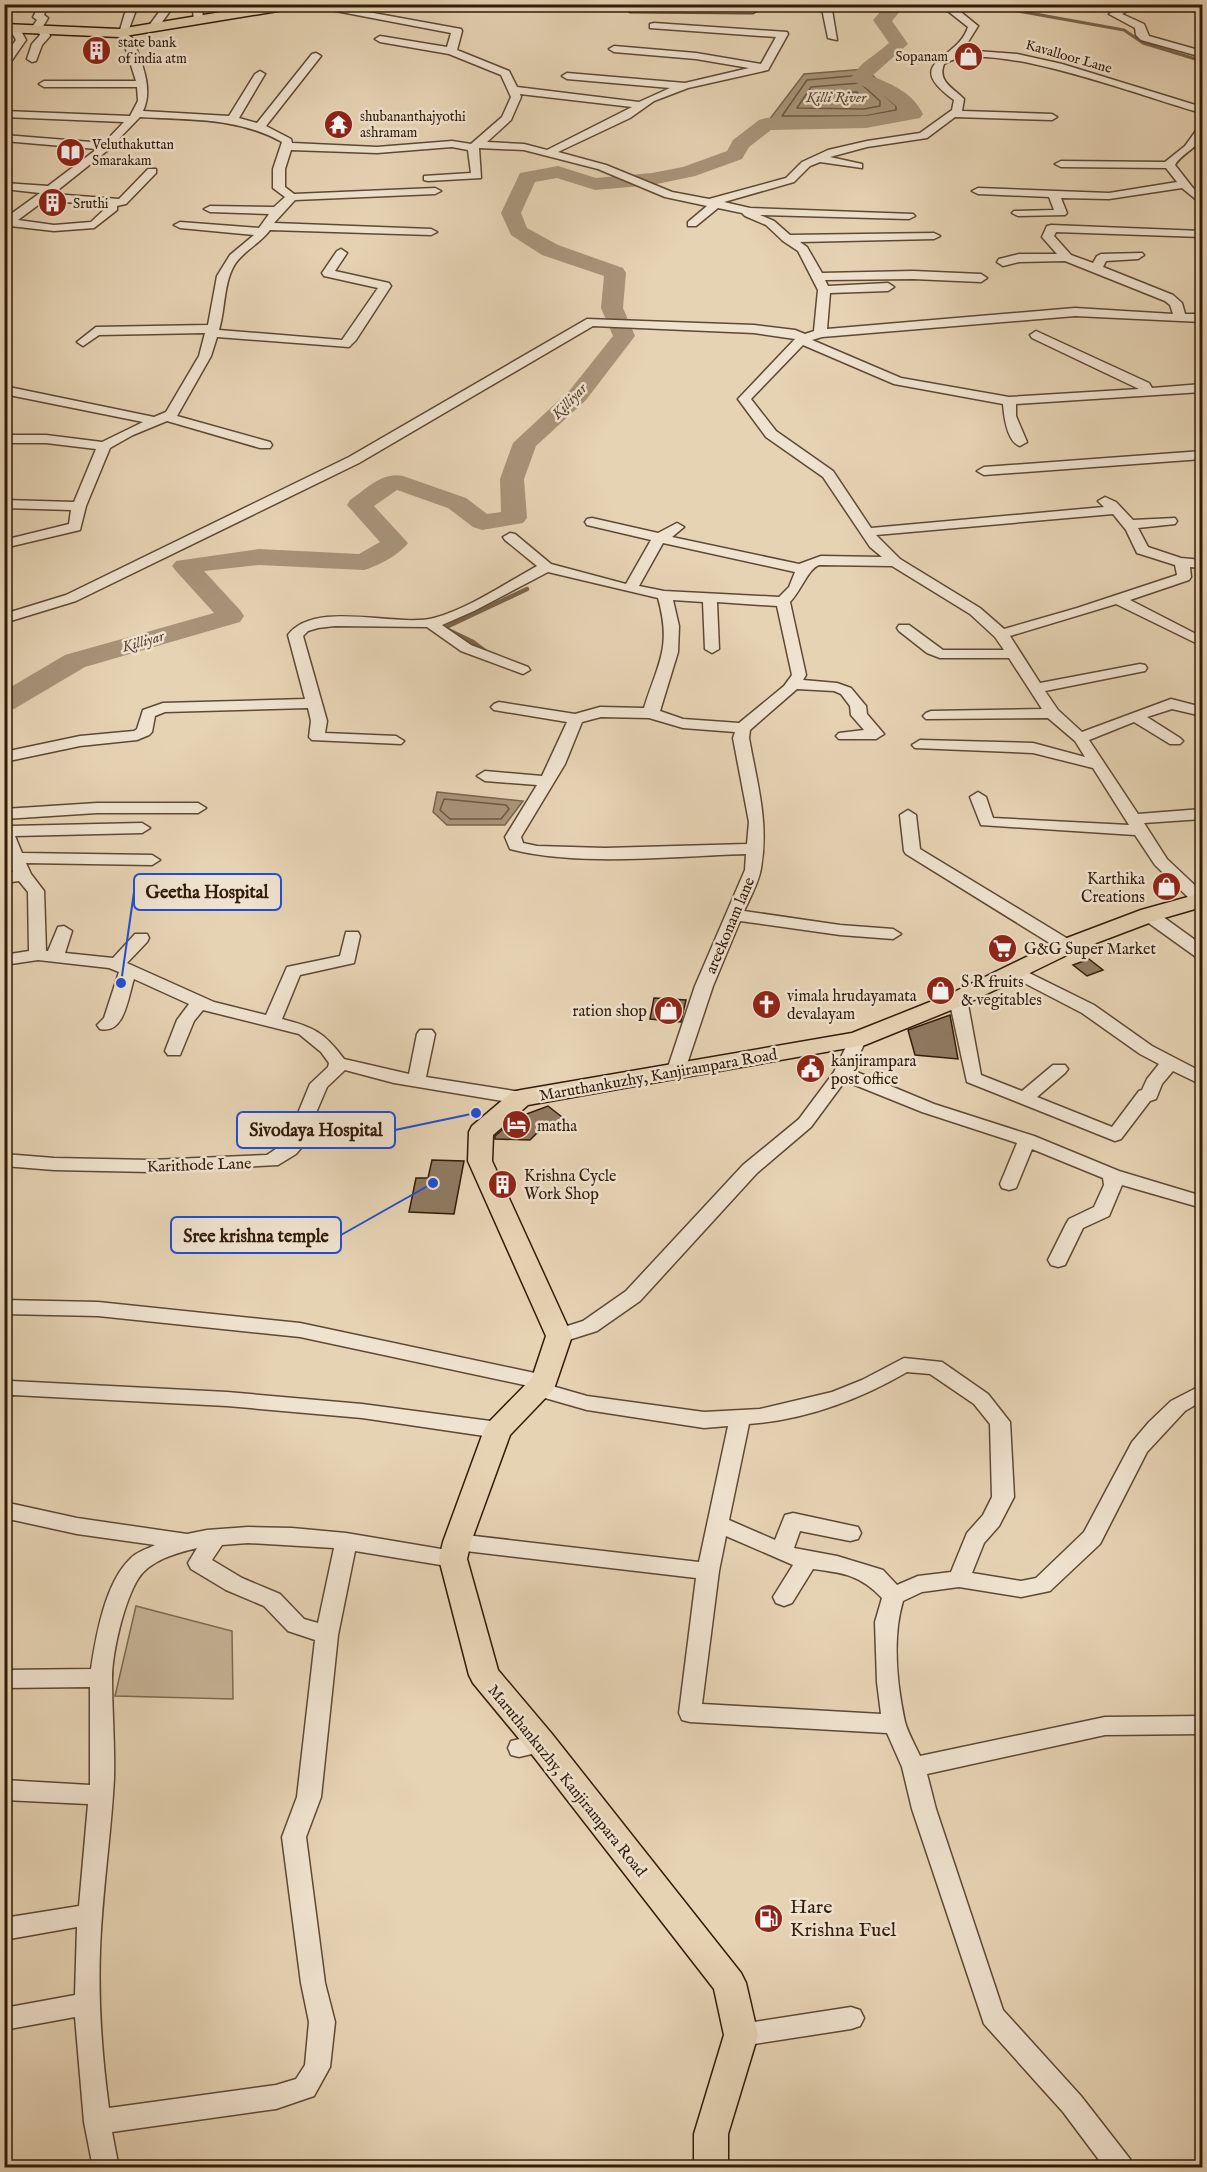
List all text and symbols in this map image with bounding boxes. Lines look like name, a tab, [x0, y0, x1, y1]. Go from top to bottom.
building icon: state bank of india atm	[81, 34, 113, 66]
place label: state bank of india atm	[118, 34, 187, 68]
street label: Kavalloor Lane	[1023, 36, 1115, 78]
shop icon: Sopanam	[953, 40, 985, 72]
place label: Sopanam	[895, 48, 948, 66]
water label: Killi River	[805, 88, 867, 107]
temple icon: shubananthajyothi ashramam	[323, 108, 355, 140]
place label: shubananthajyothi ashramam	[360, 108, 466, 142]
library icon: Veluthakuttan Smarakam	[55, 136, 87, 168]
place label: Veluthakuttan Smarakam	[91, 136, 175, 170]
building icon: Sruthi	[36, 187, 68, 219]
place label: Sruthi	[73, 195, 109, 213]
water label: Killiyar	[547, 379, 592, 424]
water label: Killiyar	[119, 626, 167, 657]
place label: Karthika Creations	[1081, 870, 1145, 908]
shop icon: Karthika Creations	[1150, 871, 1182, 903]
callout: Geetha Hospital	[134, 874, 281, 910]
street label: areekonam lane	[702, 875, 760, 977]
text: Geetha Hospital	[146, 882, 269, 905]
supermarket icon: G&G Super Market	[987, 932, 1019, 964]
place label: G&G Super Market	[1024, 940, 1156, 960]
place label: S R fruits & vegitables	[961, 973, 1042, 1011]
shop icon: S R fruits & vegitables	[924, 974, 956, 1006]
place label: vimala hrudayamata devalayam	[787, 987, 917, 1025]
church icon: vimala hrudayamata devalayam	[750, 988, 782, 1020]
shop icon: ration shop	[652, 994, 684, 1026]
place label: ration shop	[573, 1002, 647, 1022]
street label: Maruthankuzhy, Kanjirampara Road	[538, 1045, 779, 1107]
place label: kanjirampara post office	[831, 1052, 917, 1090]
public building icon: kanjirampara post office	[794, 1053, 826, 1085]
hotel icon: matha	[500, 1109, 532, 1141]
callout: Sivodaya Hospital	[237, 1112, 395, 1148]
place label: matha	[537, 1117, 577, 1137]
text: Sivodaya Hospital	[249, 1120, 384, 1143]
street label: Karithode Lane	[146, 1154, 252, 1178]
place label: Krishna Cycle Work Shop	[524, 1167, 616, 1205]
building icon: Krishna Cycle Work Shop	[487, 1168, 519, 1200]
callout: Sree krishna temple	[171, 1217, 341, 1253]
text: Sree krishna temple	[183, 1226, 330, 1249]
street label: Maruthankuzhy, Kanjirampara Road	[483, 1681, 650, 1882]
place label: Hare Krishna Fuel	[790, 1895, 897, 1943]
fuel station icon: Hare Krishna Fuel	[753, 1902, 785, 1934]

